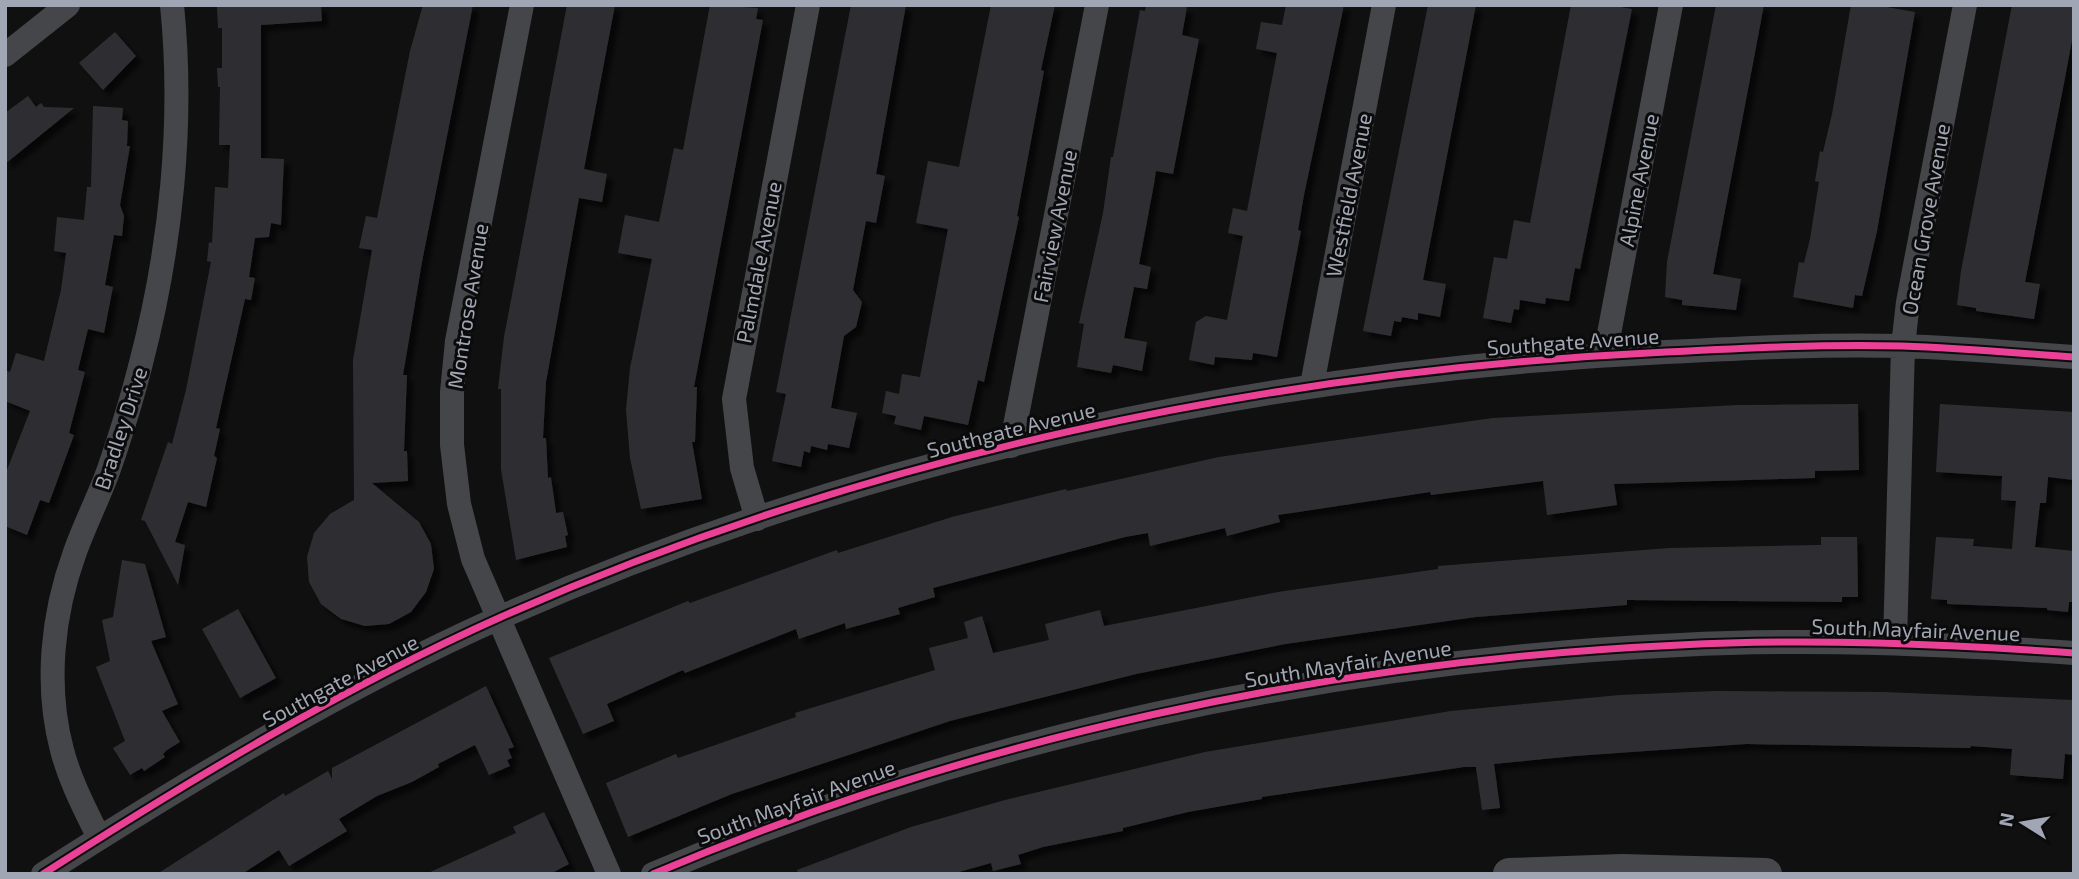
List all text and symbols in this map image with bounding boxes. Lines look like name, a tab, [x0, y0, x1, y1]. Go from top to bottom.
street label: Westfield Avenue	[1320, 111, 1376, 279]
street label: Alpine Avenue	[1613, 111, 1663, 249]
street label: Ocean Grove Avenue	[1896, 121, 1954, 317]
street label: Fairview Avenue	[1027, 148, 1081, 304]
street label: Palmdale Avenue	[730, 179, 786, 345]
street label: Montrose Avenue	[442, 222, 492, 390]
street label: Southgate Avenue	[1486, 323, 1660, 359]
street label: Bradley Drive	[88, 363, 152, 493]
street label: Southgate Avenue	[924, 396, 1098, 462]
street label: South Mayfair Avenue	[1811, 613, 2021, 645]
street label: Southgate Avenue	[258, 628, 422, 732]
street label: South Mayfair Avenue	[1243, 634, 1453, 692]
street label: South Mayfair Avenue	[694, 754, 898, 848]
north arrow	[1988, 788, 2058, 858]
text: N	[1993, 811, 2018, 829]

